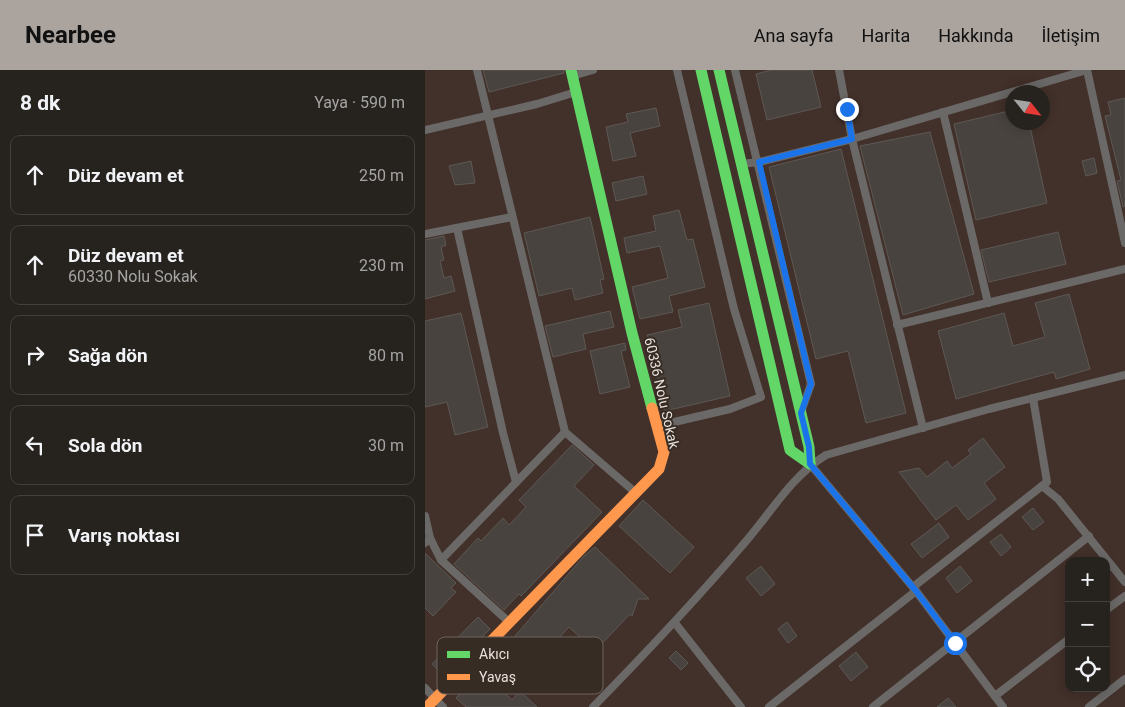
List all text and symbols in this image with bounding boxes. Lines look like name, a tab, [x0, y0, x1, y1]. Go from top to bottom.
text: Nearbee	[25, 21, 116, 49]
text: Ana sayfa	[754, 25, 833, 46]
text: Harita	[861, 25, 910, 46]
text: Hakkında	[938, 25, 1013, 46]
text: İletişim	[1041, 25, 1100, 46]
north arrow	[1005, 85, 1050, 130]
text: 8 dk	[20, 91, 60, 115]
text: Yaya · 590 m	[314, 93, 405, 112]
route end	[836, 98, 859, 121]
icon: ahead	[21, 161, 49, 189]
text: Düz devam et	[68, 164, 184, 187]
text: 250 m	[359, 166, 404, 185]
text: Düz devam et	[68, 244, 184, 267]
icon: ahead	[21, 251, 49, 279]
text: 230 m	[359, 256, 404, 275]
text: 60330 Nolu Sokak	[68, 267, 198, 286]
street label: 60336 Nolu Sokak	[641, 336, 683, 451]
icon: right	[21, 341, 49, 369]
text: Sağa dön	[68, 344, 148, 367]
text: 80 m	[368, 346, 404, 365]
icon: left	[21, 431, 49, 459]
text: Sola dön	[68, 434, 142, 457]
text: 30 m	[368, 436, 404, 455]
icon: arrive	[21, 521, 49, 549]
text: Varış noktası	[68, 524, 180, 547]
map controls	[1065, 557, 1110, 692]
button: +	[1065, 557, 1110, 602]
button: −	[1065, 602, 1110, 647]
route start	[944, 632, 967, 655]
legend	[437, 637, 603, 694]
text: Akıcı	[479, 646, 510, 662]
button: locate	[1065, 647, 1110, 692]
text: Yavaş	[479, 669, 516, 685]

